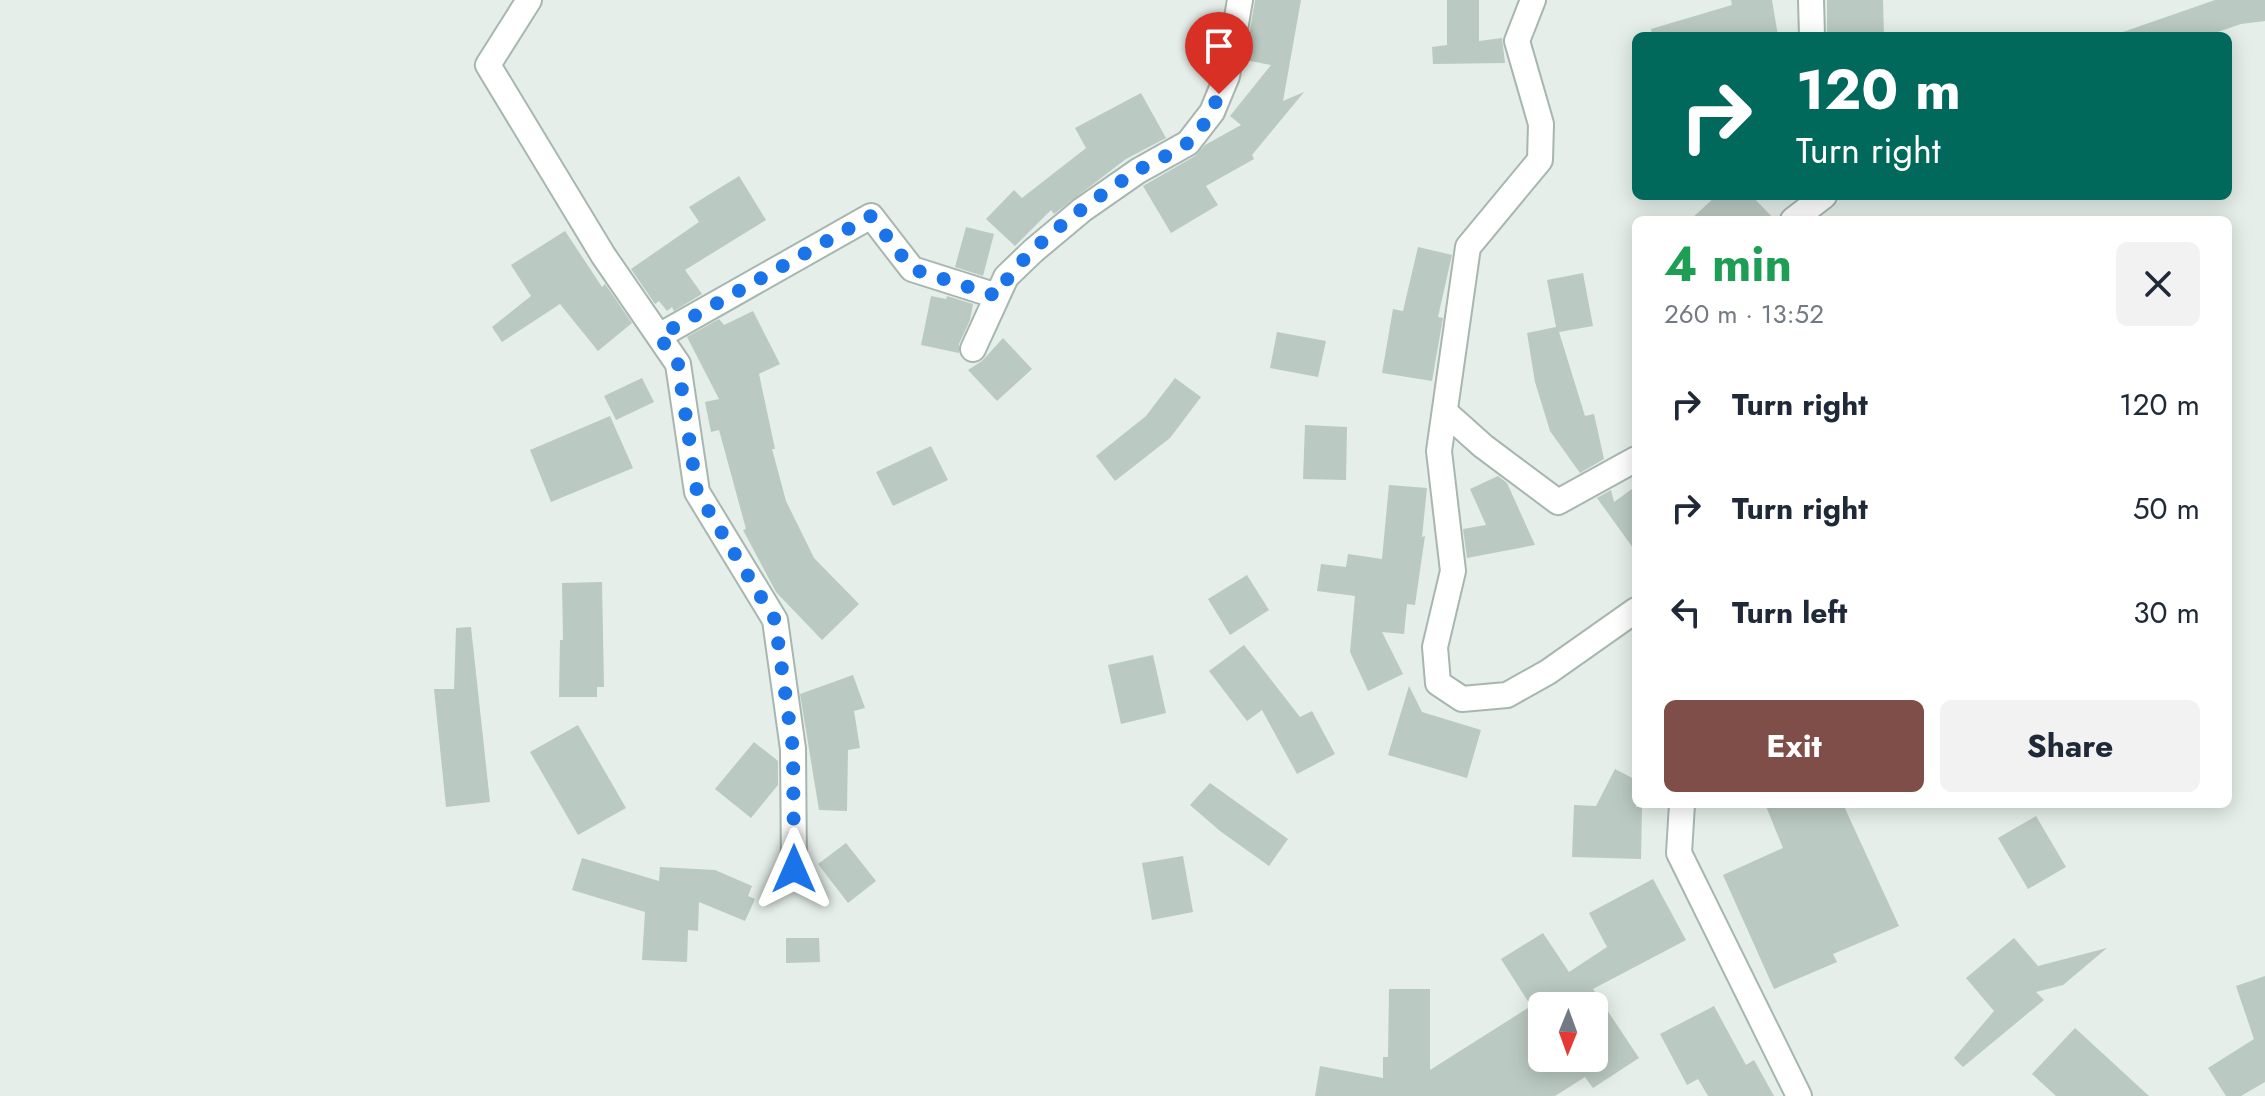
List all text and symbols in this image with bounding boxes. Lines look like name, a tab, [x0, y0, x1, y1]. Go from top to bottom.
pin	[1185, 12, 1253, 94]
icon: arrive	[1197, 24, 1241, 68]
text: 120 m	[1796, 49, 1961, 130]
icon: right	[1664, 64, 1768, 168]
text: Turn right	[1796, 124, 1941, 176]
text: 4 min	[1664, 230, 1792, 299]
button: close	[2116, 242, 2200, 326]
text: 260 m · 13:52	[1664, 295, 1824, 333]
icon: right	[1664, 382, 1708, 426]
text: Turn right	[1732, 383, 1868, 426]
text: 120 m	[2119, 383, 2200, 426]
icon: right	[1664, 486, 1708, 530]
text: Turn right	[1732, 487, 1868, 530]
text: 50 m	[2133, 487, 2200, 530]
icon: left	[1664, 590, 1708, 634]
text: Turn left	[1732, 591, 1847, 634]
text: 30 m	[2133, 591, 2200, 634]
button: Exit	[1664, 700, 1924, 792]
button: Share	[1940, 700, 2200, 792]
position arrow	[752, 827, 836, 911]
north arrow	[1528, 992, 1608, 1072]
map controls	[1528, 992, 1608, 1072]

